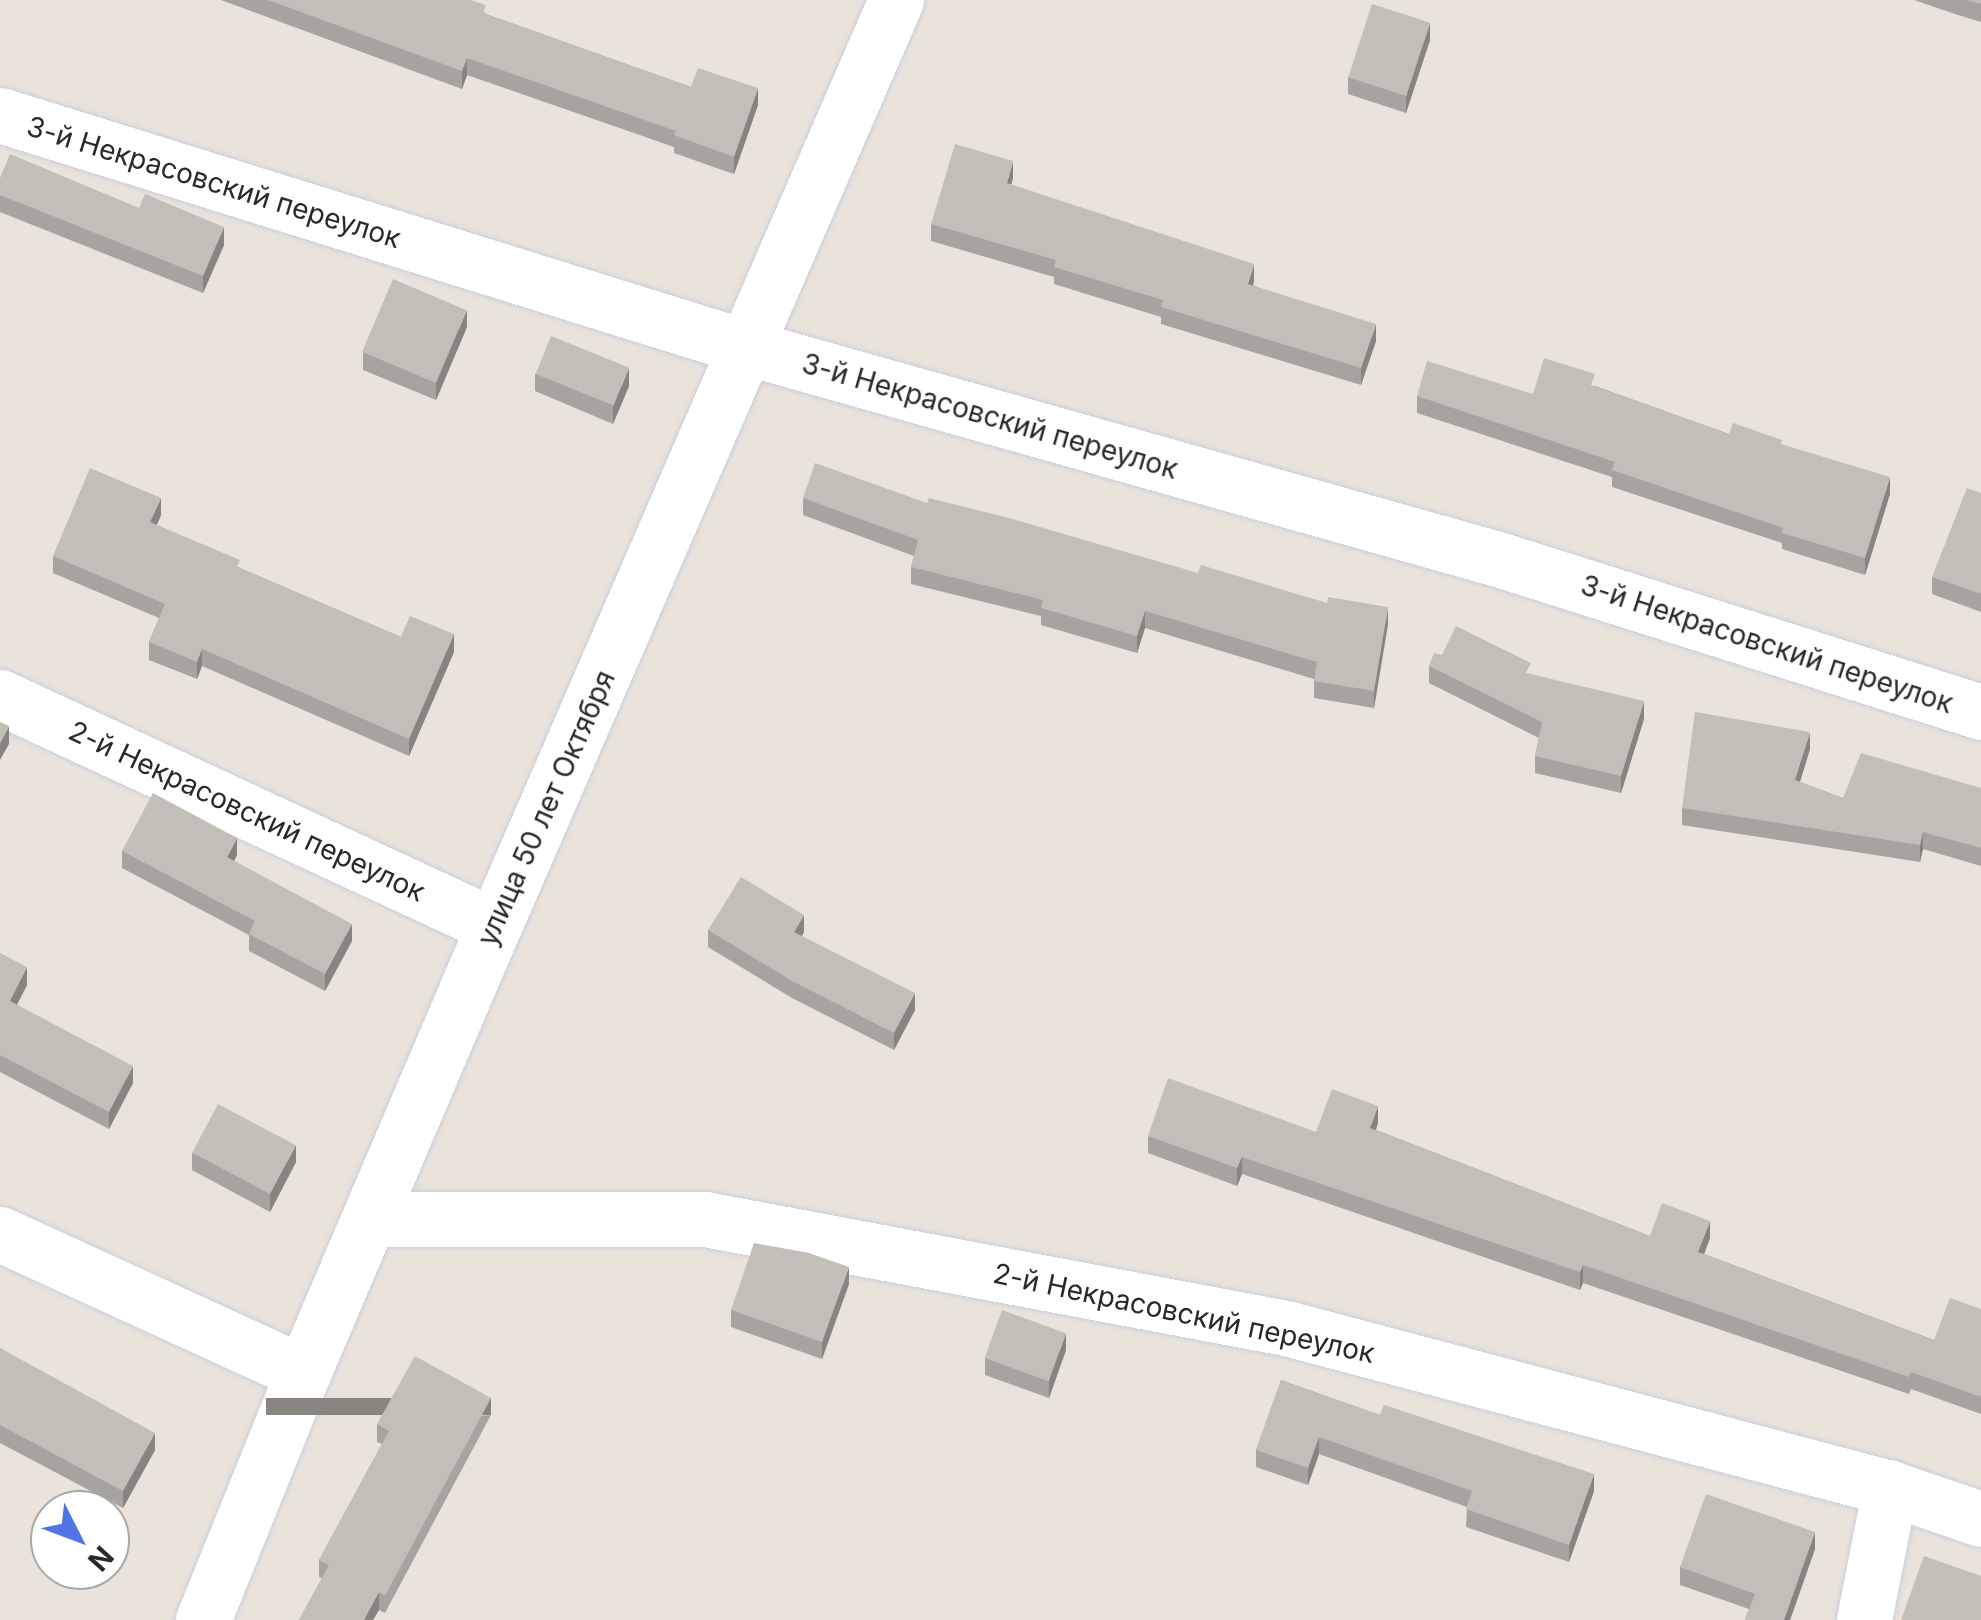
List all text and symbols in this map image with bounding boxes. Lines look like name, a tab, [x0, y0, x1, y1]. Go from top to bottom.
street label: 3-й Некрасовский переулок	[23, 109, 405, 255]
street label: 3-й Некрасовский переулок	[798, 346, 1182, 486]
street label: 3-й Некрасовский переулок	[1577, 568, 1957, 720]
street label: улица 50 лет Октября	[470, 665, 622, 951]
street label: 2-й Некрасовский переулок	[64, 714, 430, 908]
street label: 2-й Некрасовский переулок	[990, 1256, 1378, 1370]
north arrow	[30, 1490, 130, 1590]
text: N	[81, 1539, 121, 1578]

